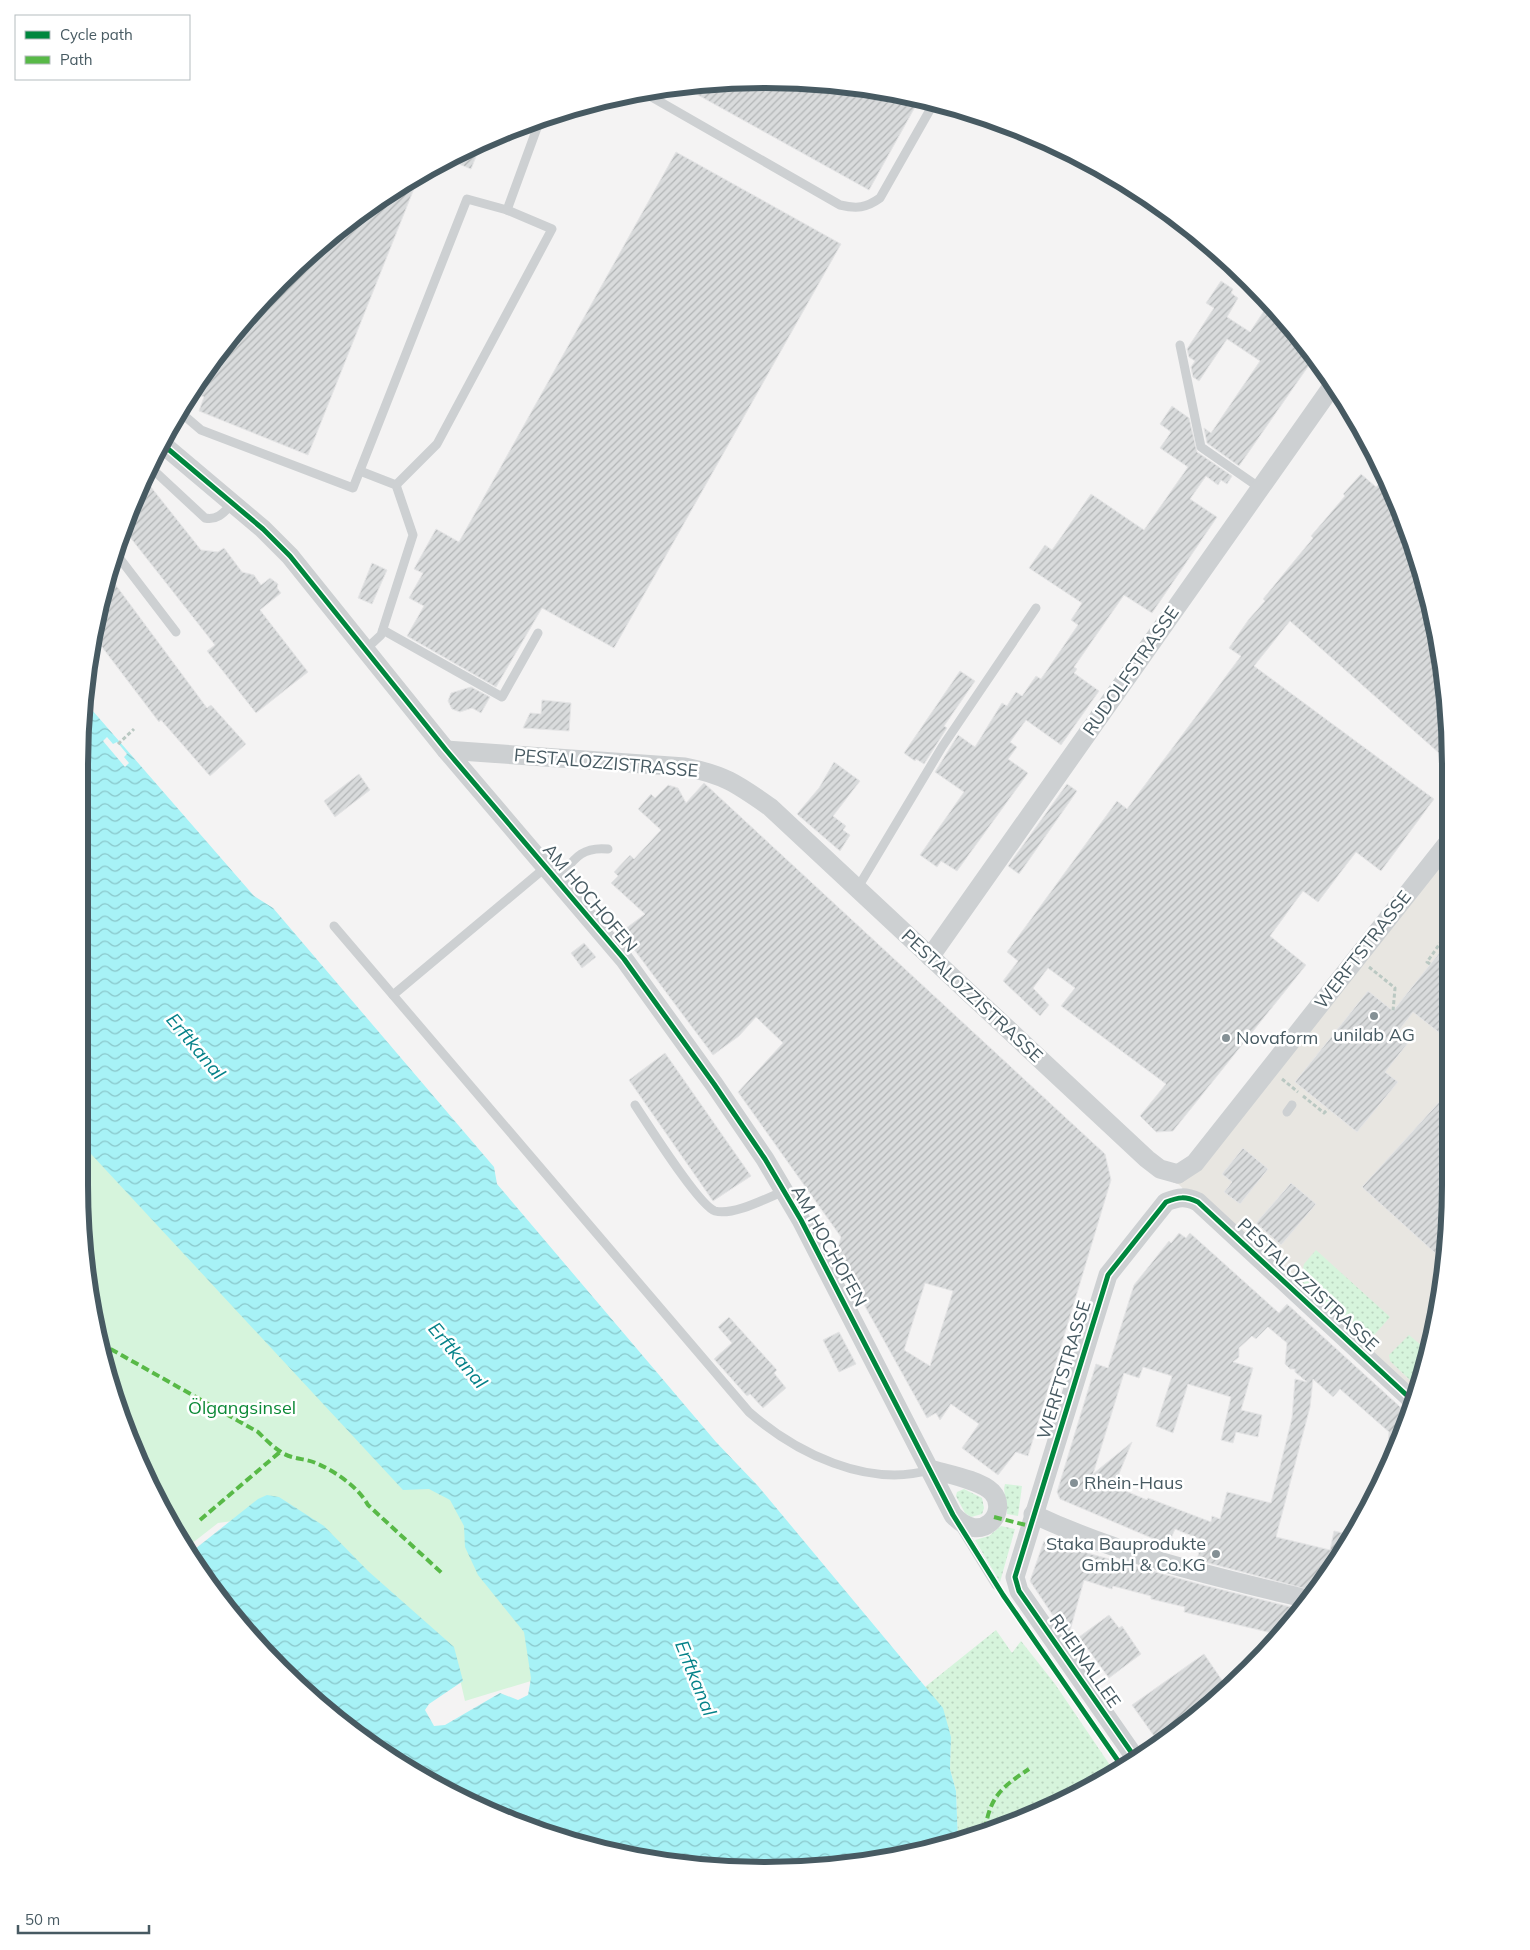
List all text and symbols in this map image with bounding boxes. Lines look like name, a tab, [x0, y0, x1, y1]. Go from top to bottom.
legend	[15, 15, 190, 80]
text: Cycle path	[60, 25, 133, 44]
text: Path	[60, 50, 92, 69]
street label: RUDOLFSTRASSE	[1077, 602, 1184, 740]
street label: PESTALOZZISTRASSE	[513, 743, 699, 782]
street label: AM HOCHOFEN	[538, 839, 643, 957]
street label: WERFTSTRASSE	[1309, 886, 1416, 1013]
street label: PESTALOZZISTRASSE	[897, 924, 1048, 1067]
water label: Erftkanal	[161, 1008, 231, 1084]
marker: unilab AG	[1368, 1010, 1380, 1022]
place label: unilab AG	[1333, 1023, 1415, 1046]
place label: Novaform	[1236, 1026, 1318, 1049]
marker: Novaform	[1220, 1032, 1232, 1044]
street label: AM HOCHOFEN	[787, 1181, 872, 1310]
street label: PESTALOZZISTRASSE	[1233, 1213, 1384, 1356]
street label: WERFTSTRASSE	[1031, 1298, 1096, 1442]
water label: Erftkanal	[423, 1317, 493, 1393]
park label: Ölgangsinsel	[188, 1396, 296, 1419]
place label: Rhein-Haus	[1084, 1471, 1183, 1494]
marker: Rhein-Haus	[1068, 1477, 1080, 1489]
place label: Staka Bauprodukte GmbH & Co.KG	[1046, 1532, 1206, 1576]
marker: Staka Bauprodukte GmbH & Co.KG	[1210, 1548, 1222, 1560]
street label: RHEINALLEE	[1045, 1609, 1126, 1712]
water label: Erftkanal	[670, 1637, 722, 1720]
scale bar	[18, 1902, 149, 1934]
text: 50 m	[25, 1910, 60, 1929]

